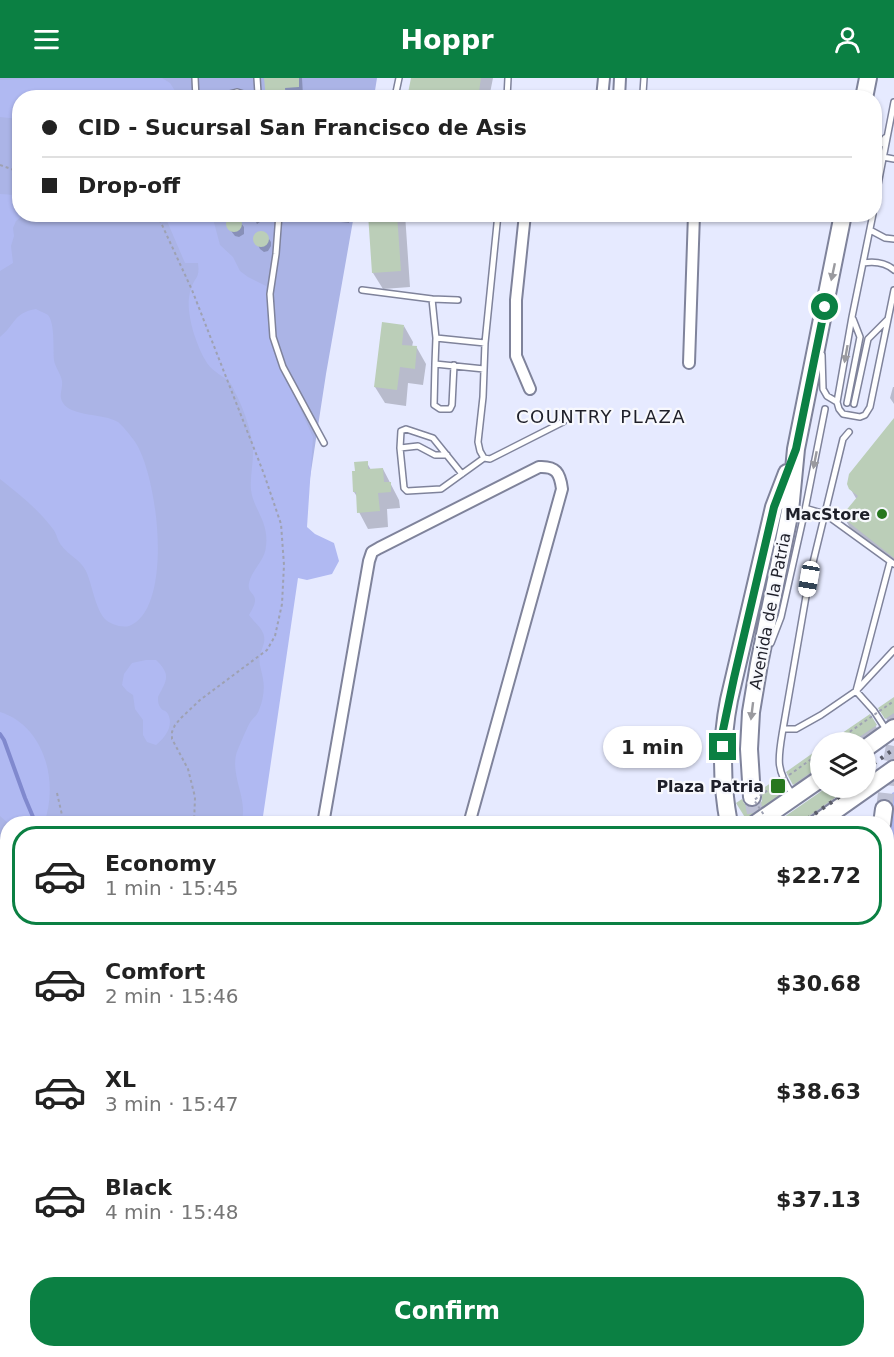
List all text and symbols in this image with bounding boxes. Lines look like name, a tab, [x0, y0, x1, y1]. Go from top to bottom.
icon: menu	[30, 23, 63, 56]
icon: person	[831, 23, 864, 56]
text: Hoppr	[400, 24, 494, 55]
text: CID - Sucursal San Francisco de Asis	[78, 115, 527, 140]
text: Drop-off	[78, 173, 180, 198]
one-way arrow	[827, 263, 837, 281]
route start	[811, 293, 838, 320]
one-way arrow	[841, 345, 850, 364]
district label: COUNTRY PLAZA	[516, 406, 686, 427]
one-way arrow	[810, 450, 819, 469]
place label: MacStore	[785, 505, 870, 524]
marker: MacStore	[875, 507, 889, 521]
street label: Avenida de la Patria	[745, 531, 795, 691]
car	[797, 560, 821, 598]
one-way arrow	[747, 702, 757, 721]
callout: 1 min	[603, 726, 702, 768]
map controls	[810, 732, 876, 798]
button: layers	[810, 732, 876, 798]
route end	[709, 733, 736, 760]
text: 1 min	[621, 735, 684, 759]
place label: Plaza Patria	[656, 777, 764, 796]
marker: Plaza Patria	[769, 777, 787, 795]
icon: car	[33, 849, 87, 903]
text: Economy	[105, 851, 216, 876]
text: $22.72	[776, 863, 861, 888]
text: 1 min · 15:45	[105, 876, 239, 900]
icon: car	[33, 957, 87, 1011]
text: Comfort	[105, 959, 205, 984]
text: $30.68	[776, 971, 861, 996]
text: 2 min · 15:46	[105, 984, 239, 1008]
icon: car	[33, 1065, 87, 1119]
text: XL	[105, 1067, 136, 1092]
text: $38.63	[776, 1079, 861, 1104]
text: 3 min · 15:47	[105, 1092, 239, 1116]
icon: car	[33, 1173, 87, 1227]
text: Black	[105, 1175, 172, 1200]
text: $37.13	[776, 1187, 861, 1212]
text: 4 min · 15:48	[105, 1200, 239, 1224]
button: Confirm	[30, 1277, 864, 1346]

